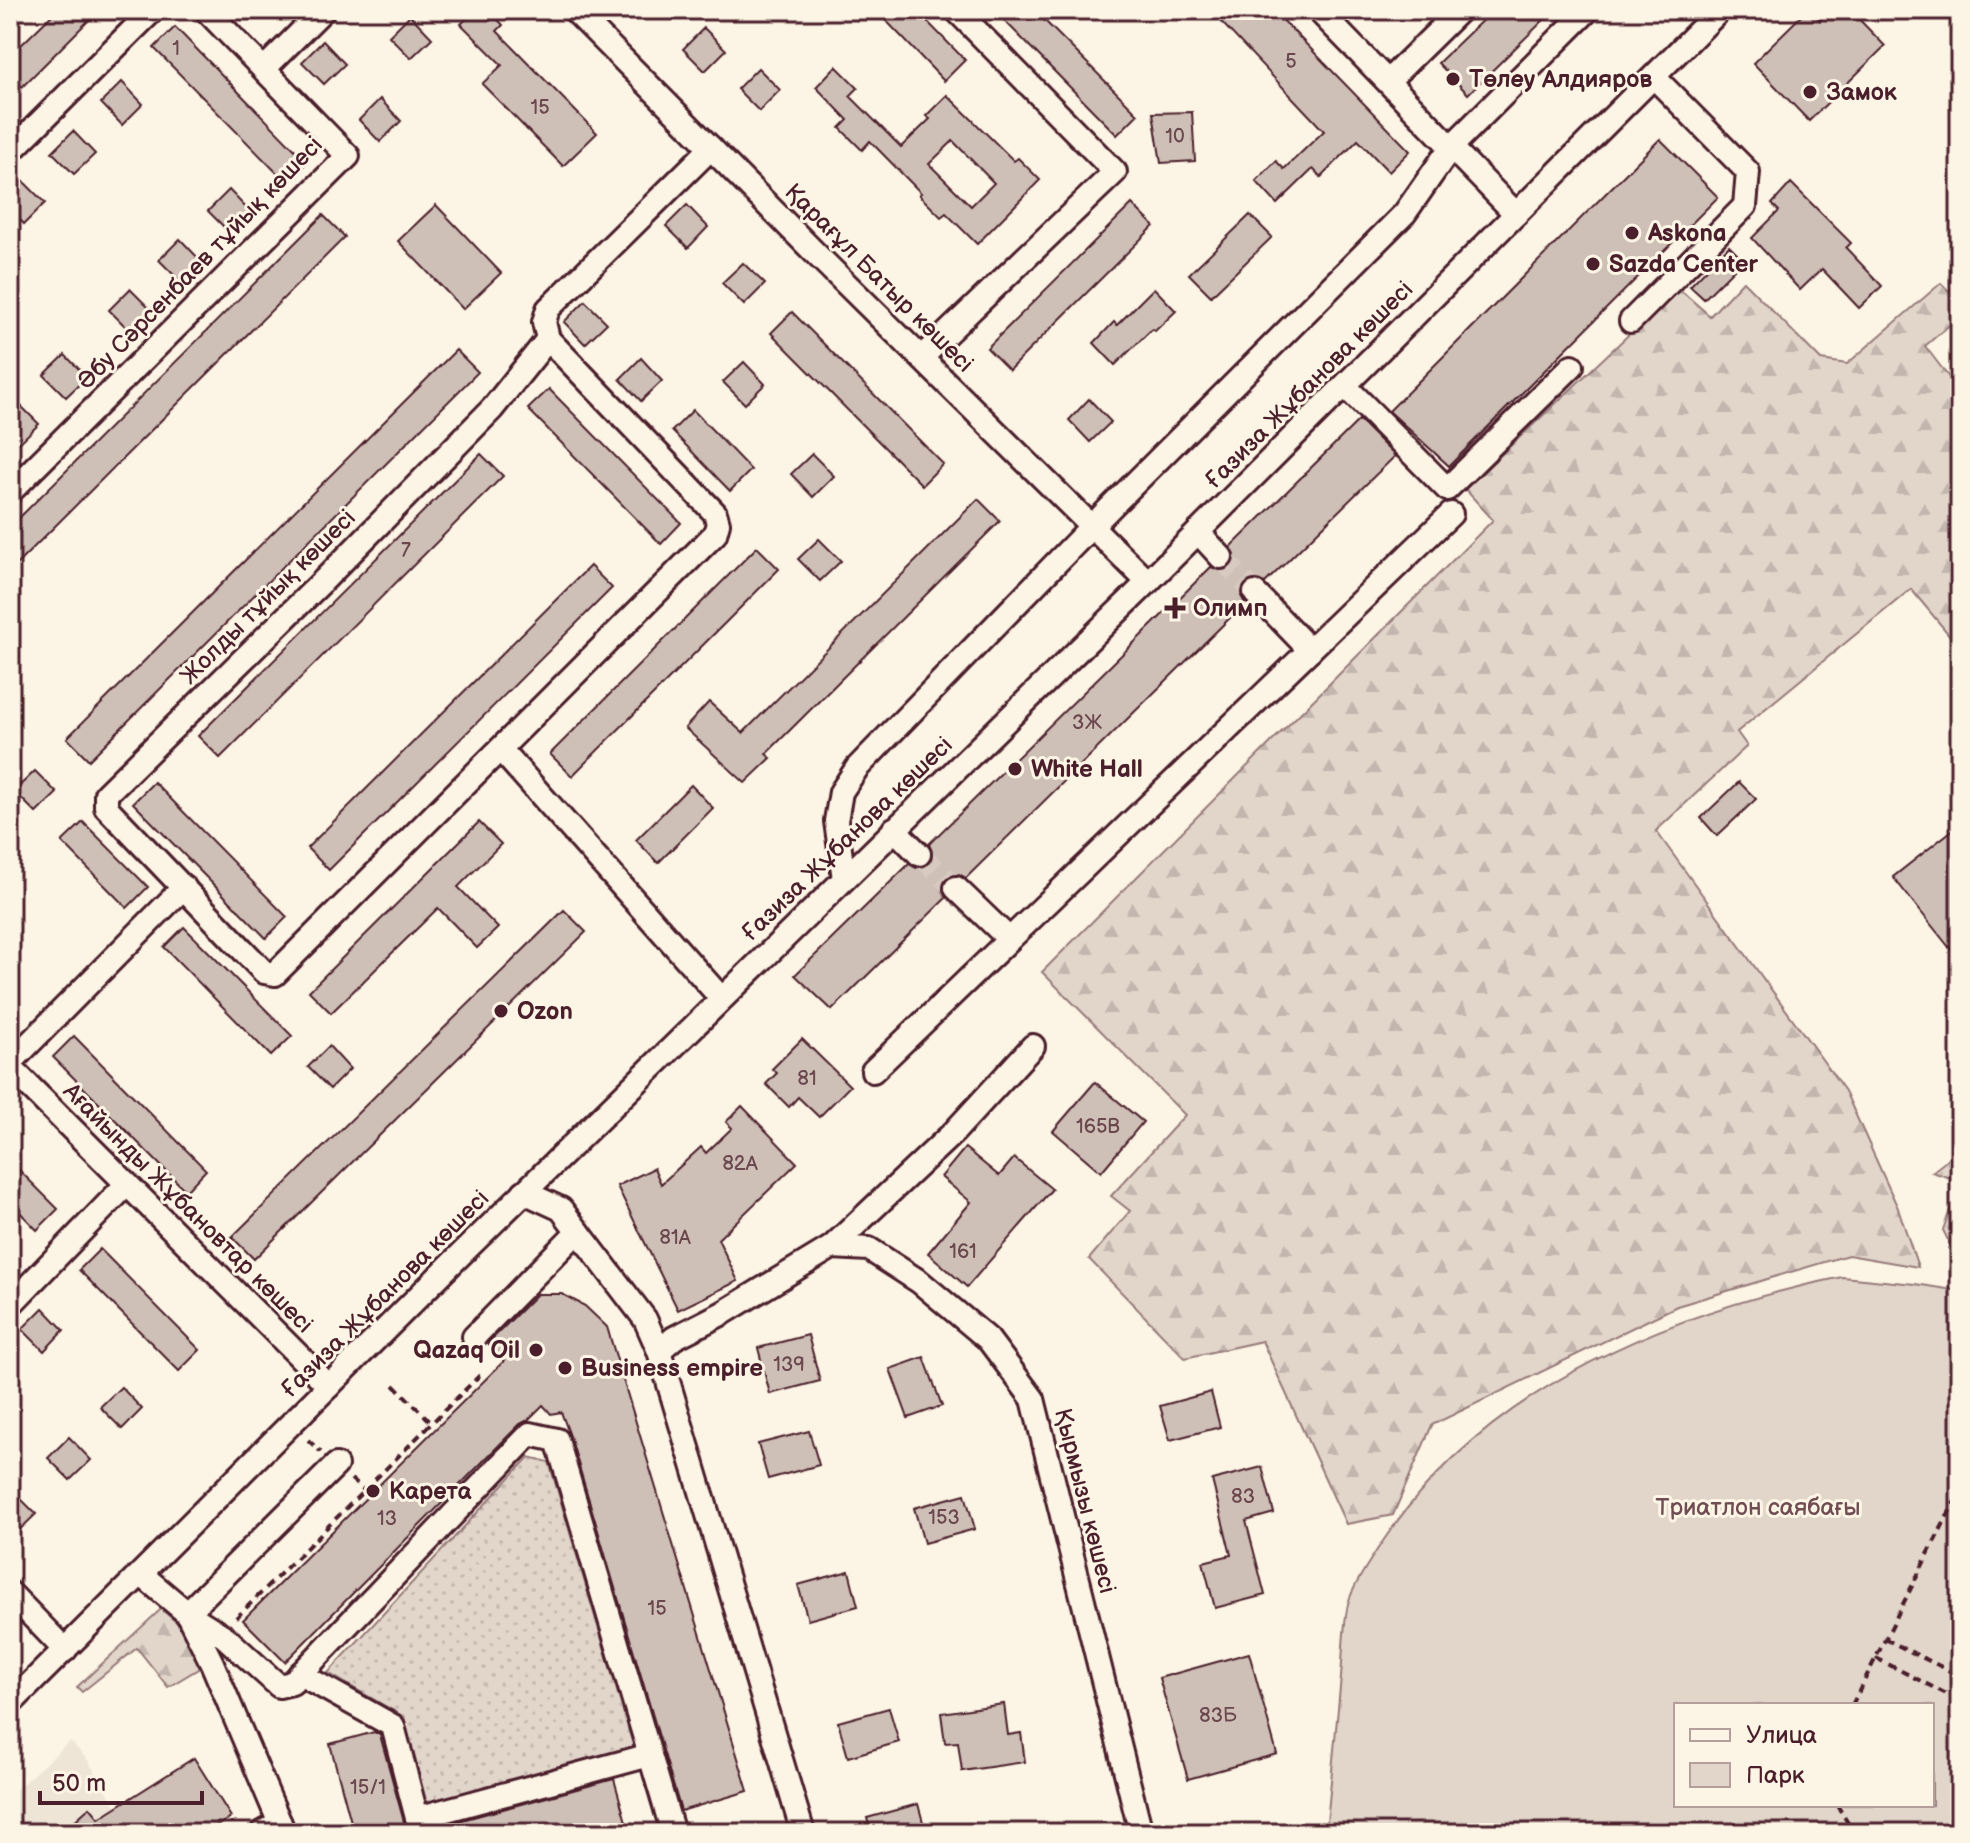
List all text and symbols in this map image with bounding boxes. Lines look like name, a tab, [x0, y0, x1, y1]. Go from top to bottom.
house number: 1	[172, 37, 180, 61]
house number: 5	[1285, 50, 1297, 74]
place label: Төлеу Алдияров	[1469, 65, 1652, 94]
marker: Төлеу Алдияров	[1444, 70, 1462, 88]
place label: Замок	[1826, 78, 1898, 107]
marker: Замок	[1801, 83, 1819, 101]
house number: 15	[530, 96, 550, 120]
house number: 10	[1165, 125, 1185, 149]
street label: Әбу Сәрсенбаев тұйық көшесі	[71, 130, 329, 396]
street label: Қарағұл Батыр көшесі	[779, 178, 979, 378]
place label: Askona	[1647, 219, 1727, 248]
marker: Askona	[1623, 224, 1641, 242]
place label: Sazda Center	[1609, 250, 1759, 279]
marker: Sazda Center	[1584, 255, 1602, 273]
street label: Ғазиза Жұбанова көшесі	[1199, 275, 1419, 495]
street label: Жолды тұйық көшесі	[174, 503, 362, 691]
house number: 7	[401, 539, 411, 563]
place label: Олимп	[1193, 594, 1268, 623]
marker: Олимп	[1164, 597, 1186, 619]
house number: 3Ж	[1072, 711, 1102, 735]
street label: Ғазиза Жұбанова көшесі	[735, 731, 959, 947]
place label: White Hall	[1031, 755, 1143, 784]
marker: White Hall	[1006, 760, 1024, 778]
place label: Ozon	[517, 997, 573, 1026]
marker: Ozon	[492, 1002, 510, 1020]
house number: 81	[797, 1067, 817, 1091]
street label: Ағайынды Жұбановтар көшесі	[56, 1076, 319, 1339]
house number: 165В	[1076, 1115, 1120, 1139]
house number: 82А	[722, 1152, 759, 1176]
street label: Ғазиза Жұбанова көшесі	[275, 1184, 495, 1404]
house number: 81А	[659, 1226, 692, 1250]
house number: 161	[949, 1240, 977, 1264]
place label: Qazaq Oil	[413, 1336, 520, 1365]
marker: Qazaq Oil	[527, 1341, 545, 1359]
house number: 139	[773, 1353, 805, 1377]
place label: Business empire	[581, 1354, 763, 1383]
marker: Business empire	[556, 1359, 574, 1377]
street label: Қырмызы көшесі	[1048, 1405, 1122, 1597]
place label: Карета	[389, 1477, 473, 1506]
marker: Карета	[364, 1482, 382, 1500]
house number: 83	[1231, 1485, 1255, 1509]
park label: Триатлон саябағы	[1656, 1493, 1860, 1522]
house number: 153	[928, 1506, 960, 1530]
house number: 13	[377, 1507, 397, 1531]
house number: 15	[647, 1597, 667, 1621]
legend	[1674, 1703, 1934, 1807]
house number: 83Б	[1199, 1704, 1237, 1728]
text: Улица	[1746, 1721, 1817, 1750]
scale bar	[40, 1755, 202, 1805]
text: Парк	[1746, 1761, 1805, 1790]
text: 50 m	[52, 1769, 106, 1798]
house number: 15/1	[350, 1776, 386, 1800]

